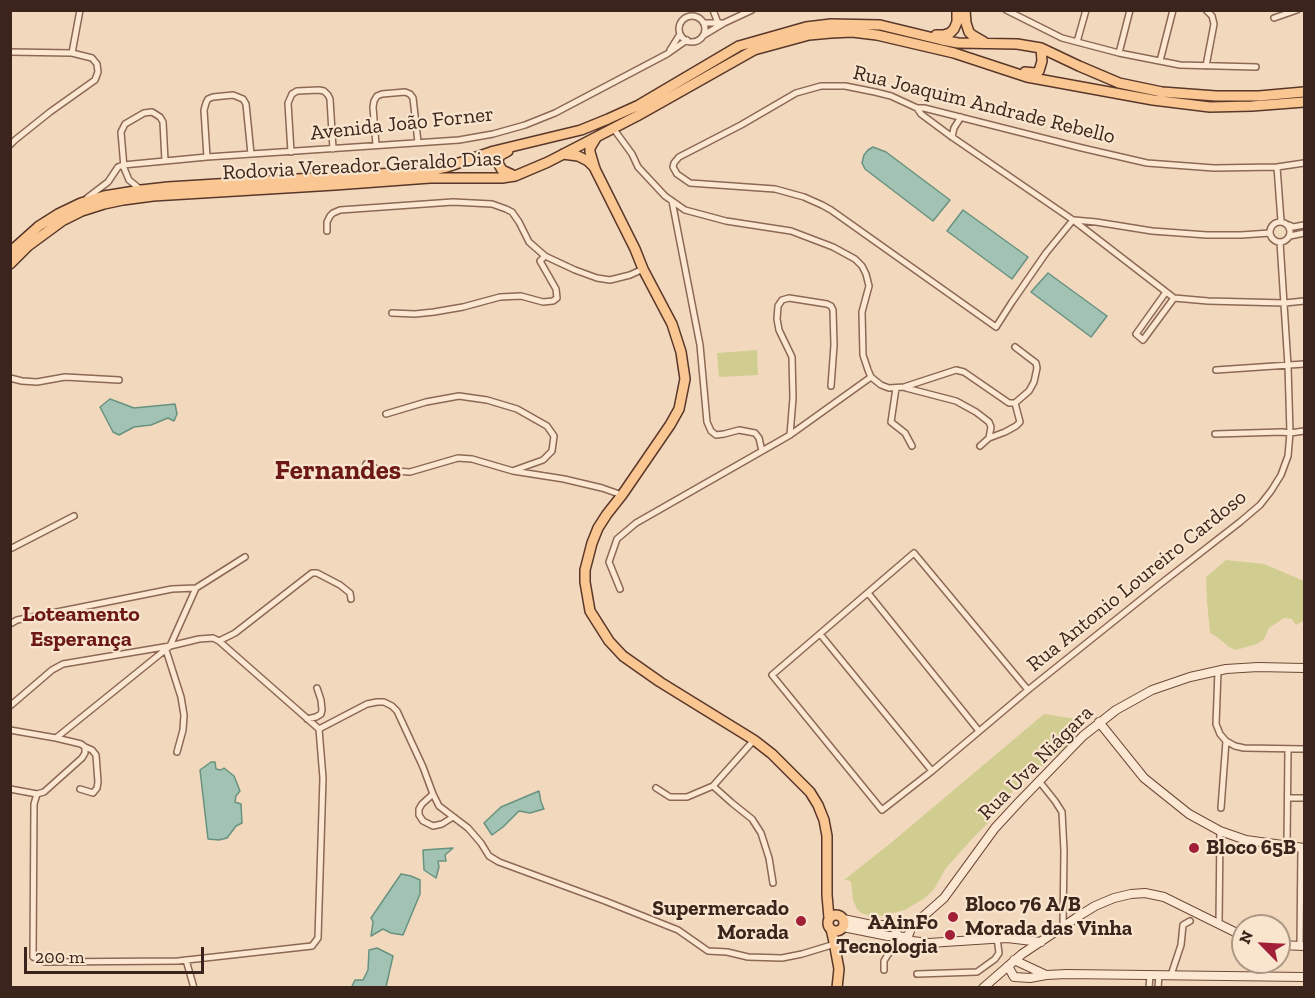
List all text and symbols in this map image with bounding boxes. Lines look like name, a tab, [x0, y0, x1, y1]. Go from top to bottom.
street label: Rua Joaquim Andrade Rebello	[850, 60, 1118, 150]
street label: Avenida João Forner	[309, 102, 495, 146]
street label: Rodovia Vereador Geraldo Dias	[222, 146, 502, 186]
district label: Fernandes	[275, 455, 401, 487]
street label: Rua Antonio Loureiro Cardoso	[1022, 485, 1252, 677]
district label: Loteamento Esperança	[22, 602, 140, 654]
street label: Rua Uva Niágara	[973, 700, 1099, 826]
place label: Bloco 65B	[1206, 835, 1296, 861]
marker: Bloco 65B	[1187, 841, 1201, 855]
place label: Bloco 76 A/B Morada das Vinha	[965, 892, 1132, 942]
place label: Supermercado Morada	[652, 896, 789, 946]
place label: AAinFo Tecnologia	[836, 910, 938, 960]
marker: Bloco 76 A/B Morada das Vinha	[946, 910, 960, 924]
marker: Supermercado Morada	[794, 914, 808, 928]
north arrow	[1231, 914, 1291, 974]
marker: AAinFo Tecnologia	[943, 928, 957, 942]
text: N	[1235, 928, 1257, 947]
scale bar	[27, 935, 207, 973]
text: 200 m	[35, 946, 85, 968]

